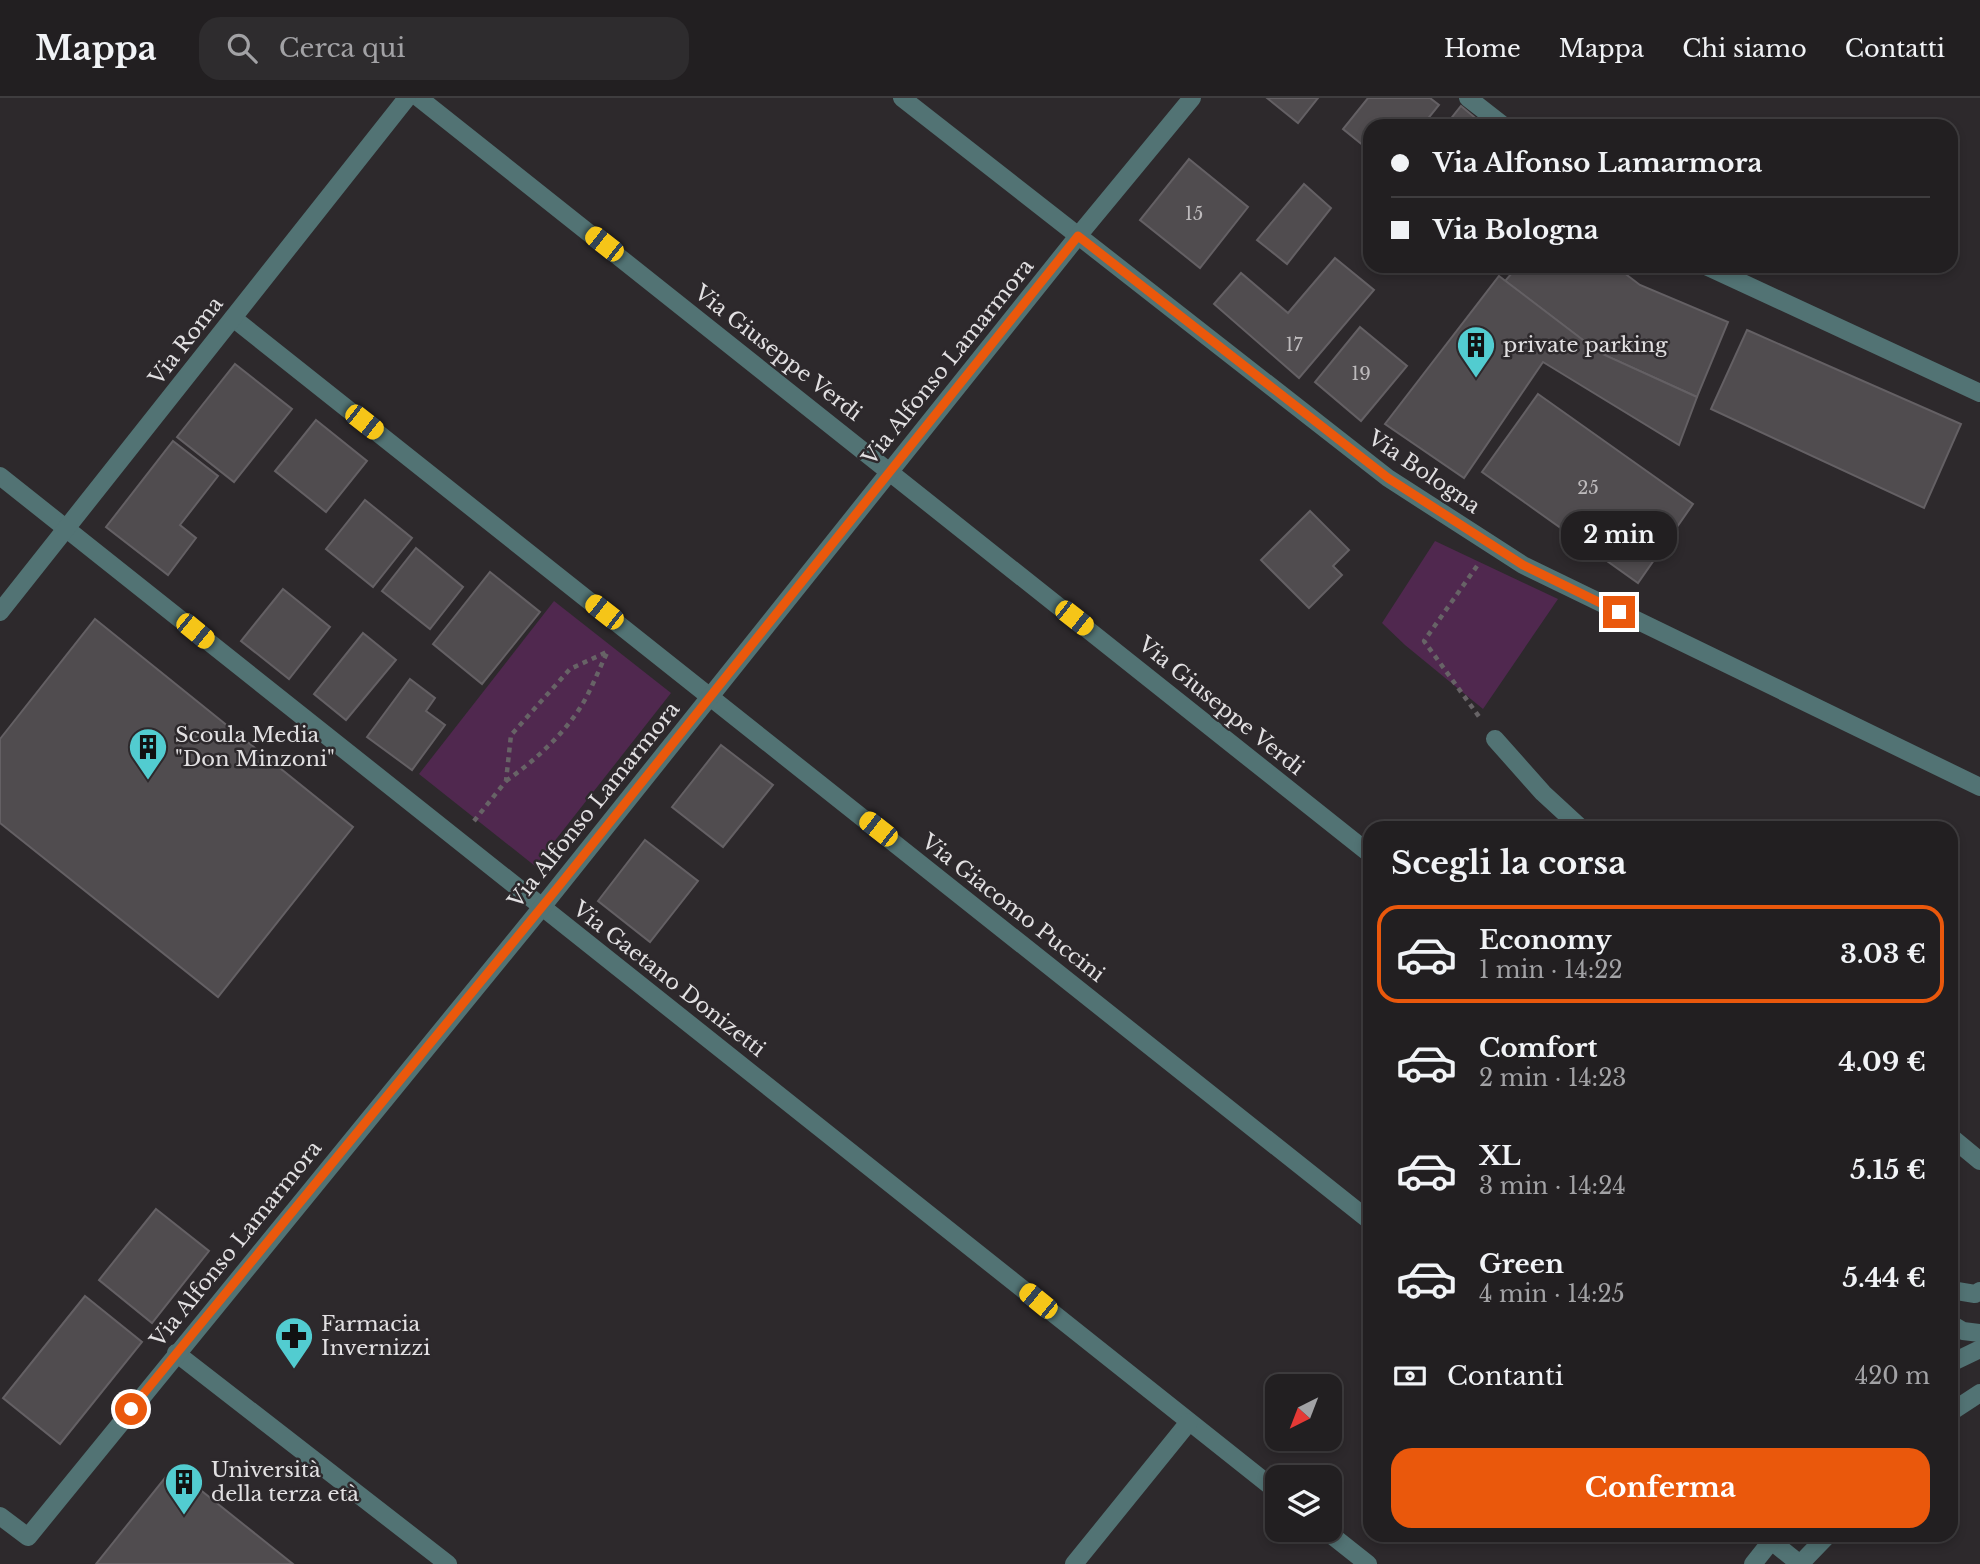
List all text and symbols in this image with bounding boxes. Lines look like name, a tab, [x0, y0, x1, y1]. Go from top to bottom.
search box	[199, 17, 689, 80]
text: Mappa	[35, 28, 157, 69]
icon: search	[223, 29, 261, 67]
text: Cerca qui	[279, 32, 405, 64]
text: Home	[1444, 34, 1521, 63]
text: Mappa	[1559, 34, 1644, 63]
text: Chi siamo	[1682, 34, 1807, 63]
text: Contatti	[1845, 34, 1945, 63]
text: Via Alfonso Lamarmora	[1433, 147, 1762, 179]
house number: 15	[1185, 203, 1203, 225]
text: Via Bologna	[1433, 214, 1599, 246]
car	[581, 223, 628, 265]
street label: Via Alfonso Lamarmora	[856, 253, 1040, 471]
street label: Via Giuseppe Verdi	[688, 279, 867, 427]
street label: Via Roma	[143, 291, 229, 391]
building icon: private parking	[1455, 324, 1497, 379]
place label: private parking	[1503, 332, 1668, 358]
house number: 17	[1285, 334, 1303, 356]
house number: 19	[1351, 363, 1371, 385]
car	[341, 401, 388, 443]
street label: Via Bologna	[1362, 424, 1485, 519]
house number: 25	[1577, 477, 1599, 499]
callout: 2 min	[1561, 510, 1677, 560]
text: 2 min	[1583, 521, 1655, 549]
car	[581, 591, 628, 633]
route end	[1603, 596, 1635, 628]
car	[1051, 597, 1098, 639]
car	[173, 610, 218, 652]
street label: Via Giuseppe Verdi	[1132, 631, 1309, 781]
street label: Via Alfonso Lamarmora	[502, 696, 686, 914]
place label: Scoula Media "Don Minzoni"	[175, 722, 335, 772]
building icon: Scoula Media "Don Minzoni"	[127, 726, 169, 781]
car	[855, 808, 902, 850]
street label: Via Giacomo Puccini	[916, 828, 1110, 988]
text: Scegli la corsa	[1391, 843, 1627, 883]
street label: Via Gaetano Donizetti	[567, 895, 771, 1062]
icon: car	[1395, 923, 1458, 986]
text: Economy	[1479, 924, 1612, 956]
text: 3.03 €	[1840, 938, 1926, 970]
text: 1 min · 14:22	[1479, 956, 1623, 984]
icon: car	[1395, 1031, 1458, 1094]
text: Comfort	[1479, 1032, 1597, 1064]
text: 4.09 €	[1839, 1046, 1926, 1078]
text: 2 min · 14:23	[1479, 1064, 1627, 1092]
street label: Via Alfonso Lamarmora	[144, 1135, 328, 1353]
icon: car	[1395, 1139, 1458, 1202]
text: XL	[1479, 1140, 1521, 1172]
text: 5.15 €	[1850, 1154, 1926, 1186]
text: 3 min · 14:24	[1479, 1172, 1626, 1200]
icon: car	[1395, 1247, 1458, 1310]
text: Green	[1479, 1248, 1564, 1280]
text: 5.44 €	[1843, 1262, 1926, 1294]
car	[1016, 1280, 1061, 1322]
text: 4 min · 14:25	[1479, 1280, 1625, 1308]
place label: Farmacia Invernizzi	[321, 1311, 430, 1361]
pharmacy icon: Farmacia Invernizzi	[273, 1315, 315, 1370]
icon: cash	[1391, 1357, 1429, 1395]
text: Contanti	[1447, 1360, 1564, 1392]
text: 420 m	[1855, 1362, 1930, 1390]
north arrow	[1265, 1374, 1342, 1451]
map controls	[1265, 1374, 1342, 1542]
route start	[115, 1393, 147, 1425]
button: Conferma	[1391, 1448, 1930, 1528]
place label: Università della terza età	[211, 1457, 359, 1507]
building icon: Università della terza età	[163, 1461, 205, 1516]
button: layers	[1265, 1465, 1342, 1542]

